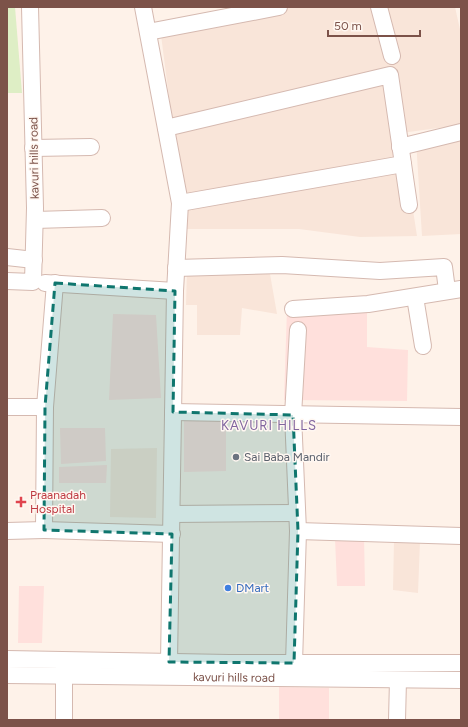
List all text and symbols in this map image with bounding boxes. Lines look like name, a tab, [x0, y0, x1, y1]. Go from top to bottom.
scale bar	[328, 12, 420, 38]
text: 50 m	[334, 19, 362, 33]
street label: kavuri hills road	[26, 117, 42, 199]
district label: KAVURI HILLS	[221, 418, 317, 433]
place label: Sai Baba Mandir	[244, 450, 330, 464]
marker: Sai Baba Mandir	[231, 452, 241, 462]
place label: Praanadah Hospital	[30, 488, 86, 516]
marker: Praanadah Hospital	[15, 496, 27, 508]
place label: DMart	[236, 581, 270, 595]
marker: DMart	[223, 583, 233, 593]
street label: kavuri hills road	[193, 670, 275, 685]

